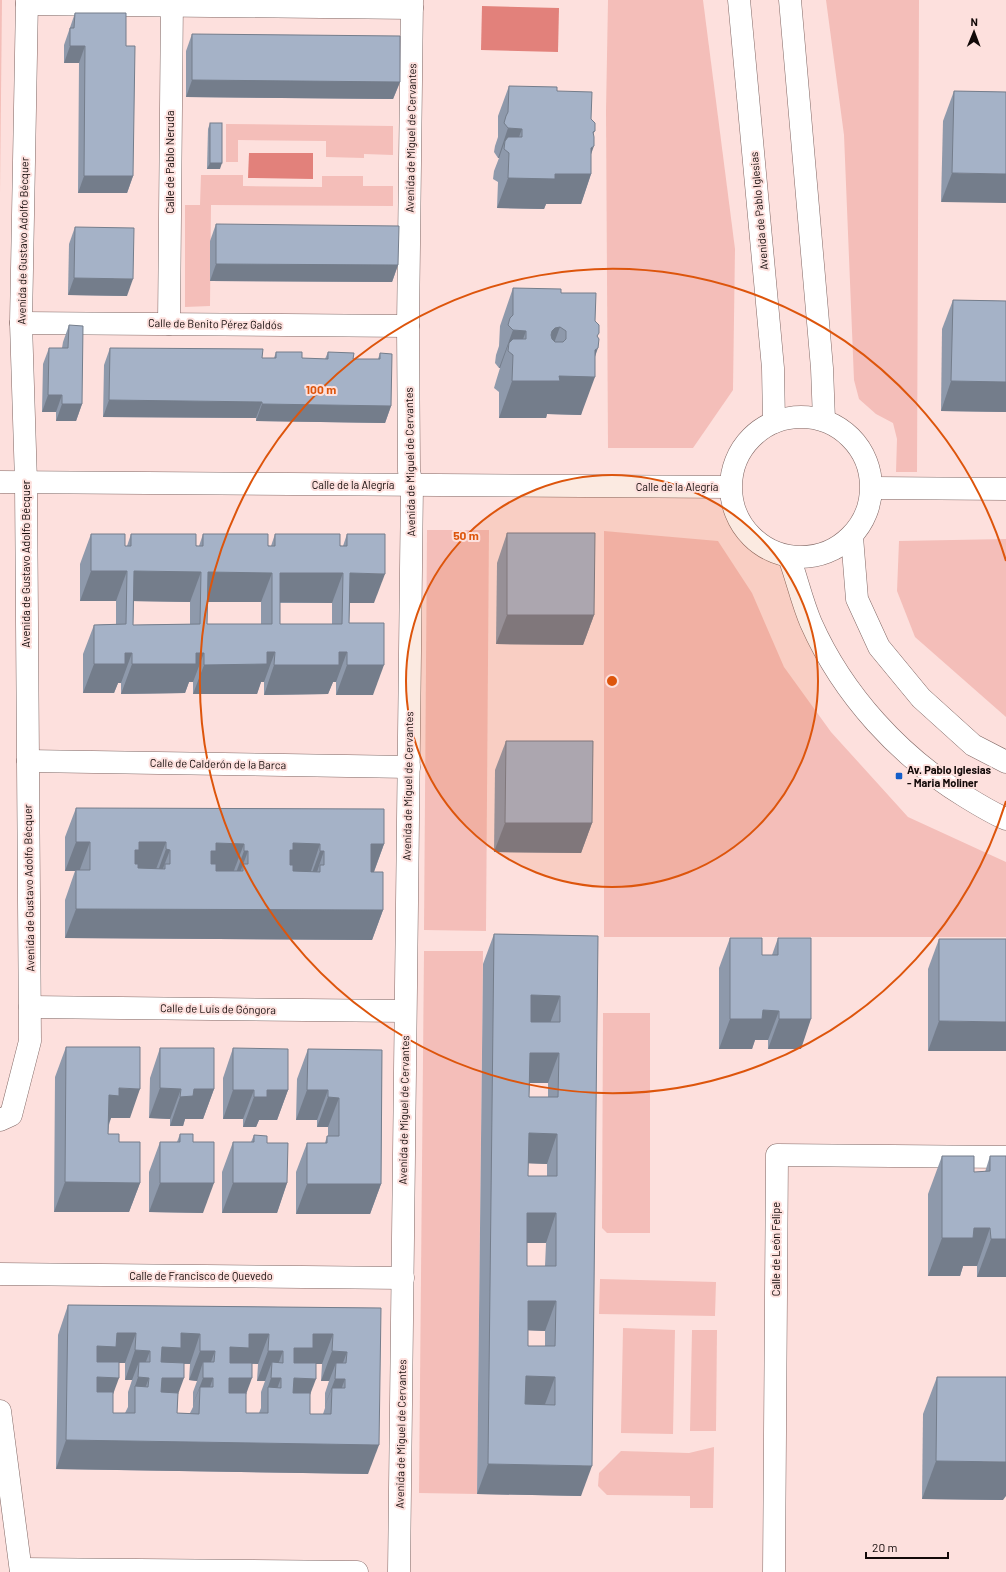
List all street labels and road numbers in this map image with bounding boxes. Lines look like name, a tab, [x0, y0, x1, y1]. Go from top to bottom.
street label: Avenida de Miguel de Cervantes	[403, 63, 418, 213]
street label: Calle de Pablo Neruda	[163, 110, 176, 214]
street label: Avenida de Pablo Iglesias	[747, 151, 770, 271]
street label: Avenida de Gustavo Adolfo Bécquer	[15, 157, 30, 325]
street label: Calle de Benito Pérez Galdós	[148, 316, 282, 331]
street label: Avenida de Miguel de Cervantes	[402, 387, 417, 537]
street label: Calle de la Alegría	[312, 478, 394, 491]
street label: Avenida de Gustavo Adolfo Bécquer	[19, 480, 32, 648]
street label: Calle de la Alegría	[636, 480, 718, 493]
street label: Avenida de Miguel de Cervantes	[400, 711, 415, 861]
street label: Calle de Calderón de la Barca	[150, 756, 286, 771]
street label: Avenida de Gustavo Adolfo Bécquer	[21, 804, 36, 972]
street label: Calle de Luis de Góngora	[160, 1001, 276, 1016]
street label: Avenida de Miguel de Cervantes	[396, 1035, 411, 1185]
street label: Calle de León Felipe	[769, 1202, 782, 1296]
street label: Calle de Francisco de Quevedo	[129, 1269, 273, 1282]
street label: Avenida de Miguel de Cervantes	[393, 1359, 408, 1509]

